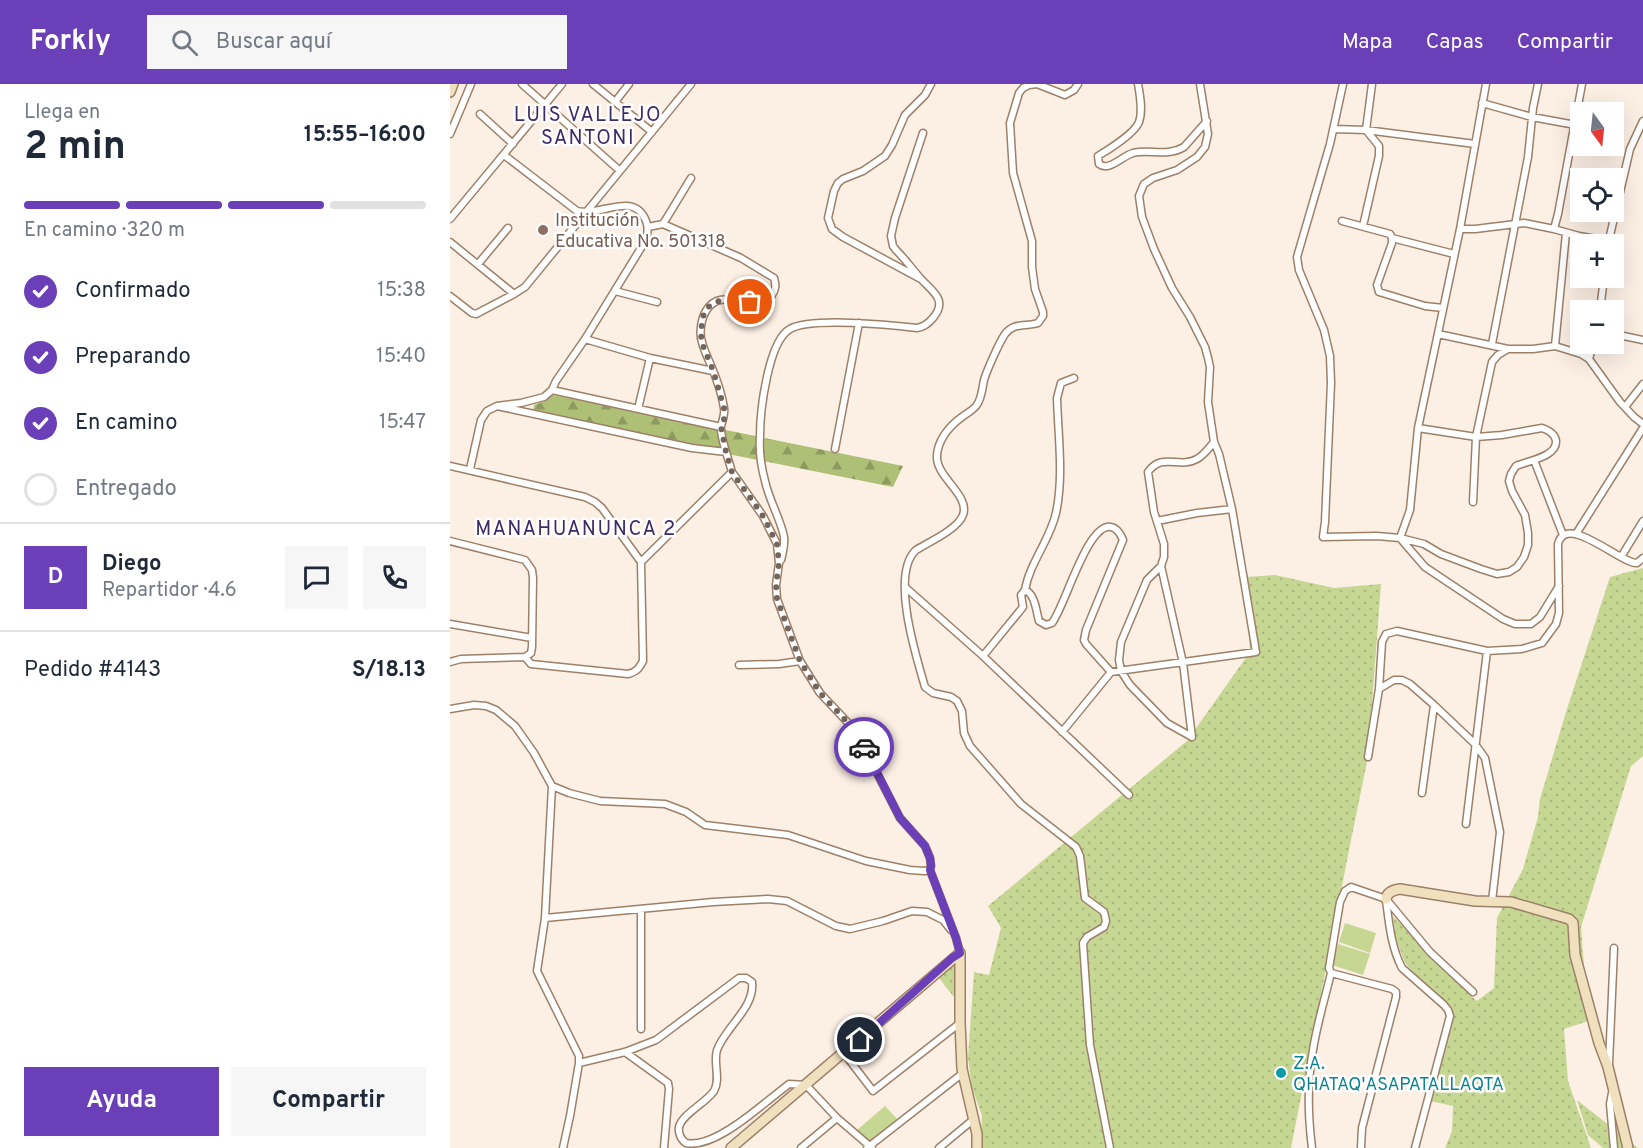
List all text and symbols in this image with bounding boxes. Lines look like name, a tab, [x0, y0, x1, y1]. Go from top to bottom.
search box	[147, 15, 567, 69]
text: Forkly	[30, 24, 111, 60]
icon: search	[168, 26, 201, 59]
text: Buscar aquí	[216, 29, 331, 56]
text: Mapa	[1342, 29, 1393, 56]
text: Capas	[1426, 29, 1484, 56]
text: Compartir	[1517, 29, 1613, 56]
text: Llega en	[24, 100, 100, 126]
north arrow	[1570, 102, 1624, 156]
map controls	[1570, 102, 1624, 354]
district label: LUIS VALLEJO SANTONI	[514, 103, 662, 152]
text: 15:55–16:00	[304, 122, 426, 149]
text: 2 min	[24, 124, 126, 173]
button: locate	[1570, 168, 1624, 222]
place label: Institución Educativa No. 501318	[555, 210, 726, 254]
text: En camino · 320 m	[24, 218, 185, 244]
marker: Institución Educativa No. 501318	[536, 223, 550, 237]
button: +	[1570, 234, 1624, 288]
icon: check	[24, 275, 57, 308]
pin	[724, 276, 775, 327]
text: Confirmado	[75, 278, 191, 305]
text: 15:38	[377, 278, 426, 304]
icon: bag	[733, 285, 766, 318]
button: −	[1570, 300, 1624, 354]
icon: check	[24, 341, 57, 374]
text: Preparando	[75, 344, 191, 371]
text: 15:40	[376, 344, 426, 370]
icon: check	[24, 407, 57, 440]
text: En camino	[75, 410, 177, 437]
text: 15:47	[379, 410, 426, 436]
text: Entregado	[75, 476, 177, 503]
district label: MANAHUANUNCA 2	[475, 517, 677, 543]
button: chat	[285, 546, 348, 609]
button: phone	[363, 546, 426, 609]
text: Diego	[102, 551, 161, 578]
text: D	[48, 564, 63, 591]
text: Repartidor · 4.6	[102, 578, 237, 604]
text: Pedido #4143	[24, 657, 161, 684]
text: S/18.13	[352, 657, 426, 684]
courier	[834, 717, 894, 777]
icon: car	[848, 731, 881, 764]
pin	[834, 1014, 885, 1065]
icon: home	[843, 1023, 876, 1056]
place label: Z.A. QHATAQ'ASAPATALLAQTA	[1293, 1053, 1504, 1097]
marker: Z.A. QHATAQ'ASAPATALLAQTA	[1274, 1066, 1288, 1080]
button: Ayuda	[24, 1067, 219, 1136]
button: Compartir	[231, 1067, 426, 1136]

